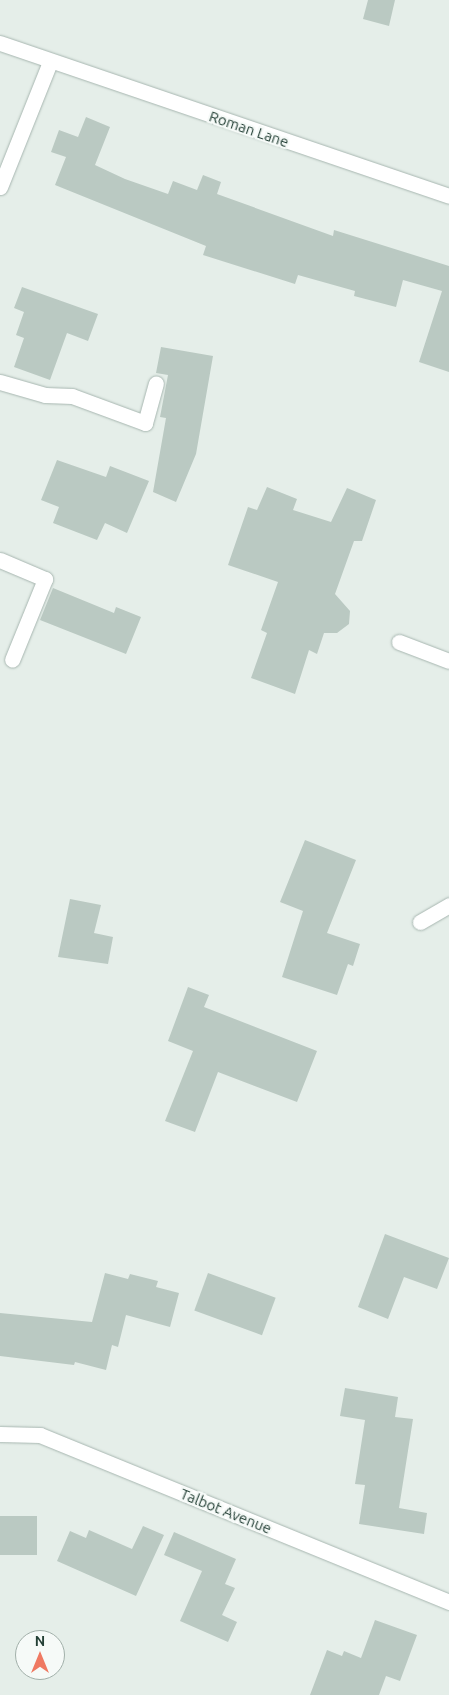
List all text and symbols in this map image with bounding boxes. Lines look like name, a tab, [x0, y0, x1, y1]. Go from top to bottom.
street label: Roman Lane	[207, 107, 291, 151]
street label: Talbot Avenue	[178, 1485, 274, 1537]
north arrow	[15, 1630, 65, 1680]
text: N	[35, 1633, 45, 1649]

